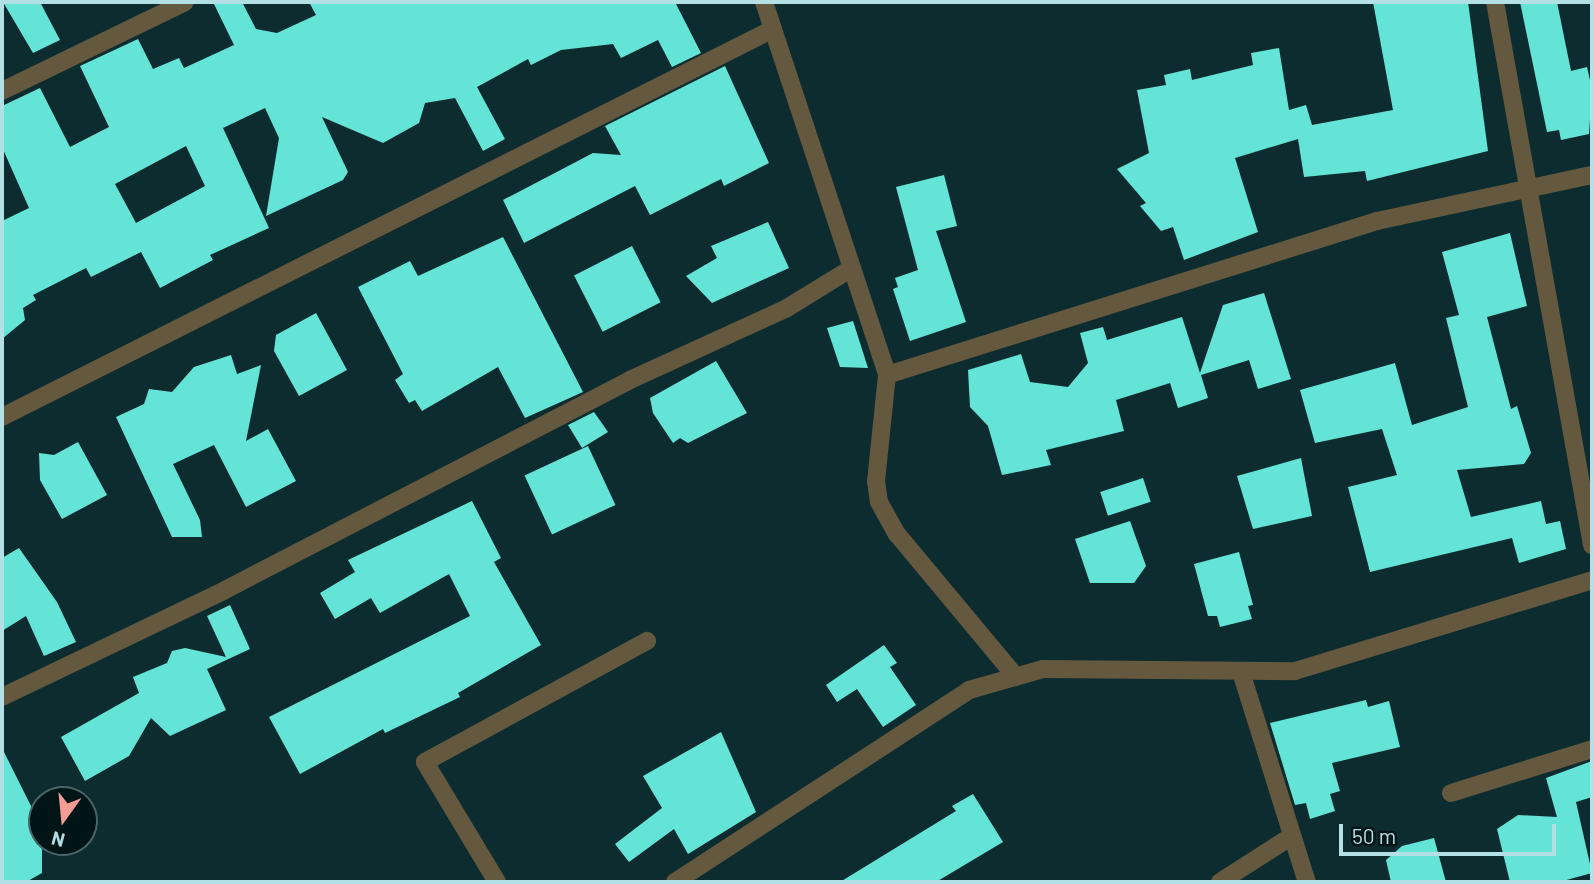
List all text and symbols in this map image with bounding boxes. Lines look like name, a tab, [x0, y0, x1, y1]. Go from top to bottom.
north arrow	[28, 786, 98, 856]
scale bar	[1342, 810, 1559, 854]
text: 50 m	[1352, 823, 1396, 848]
text: N	[49, 827, 67, 853]

